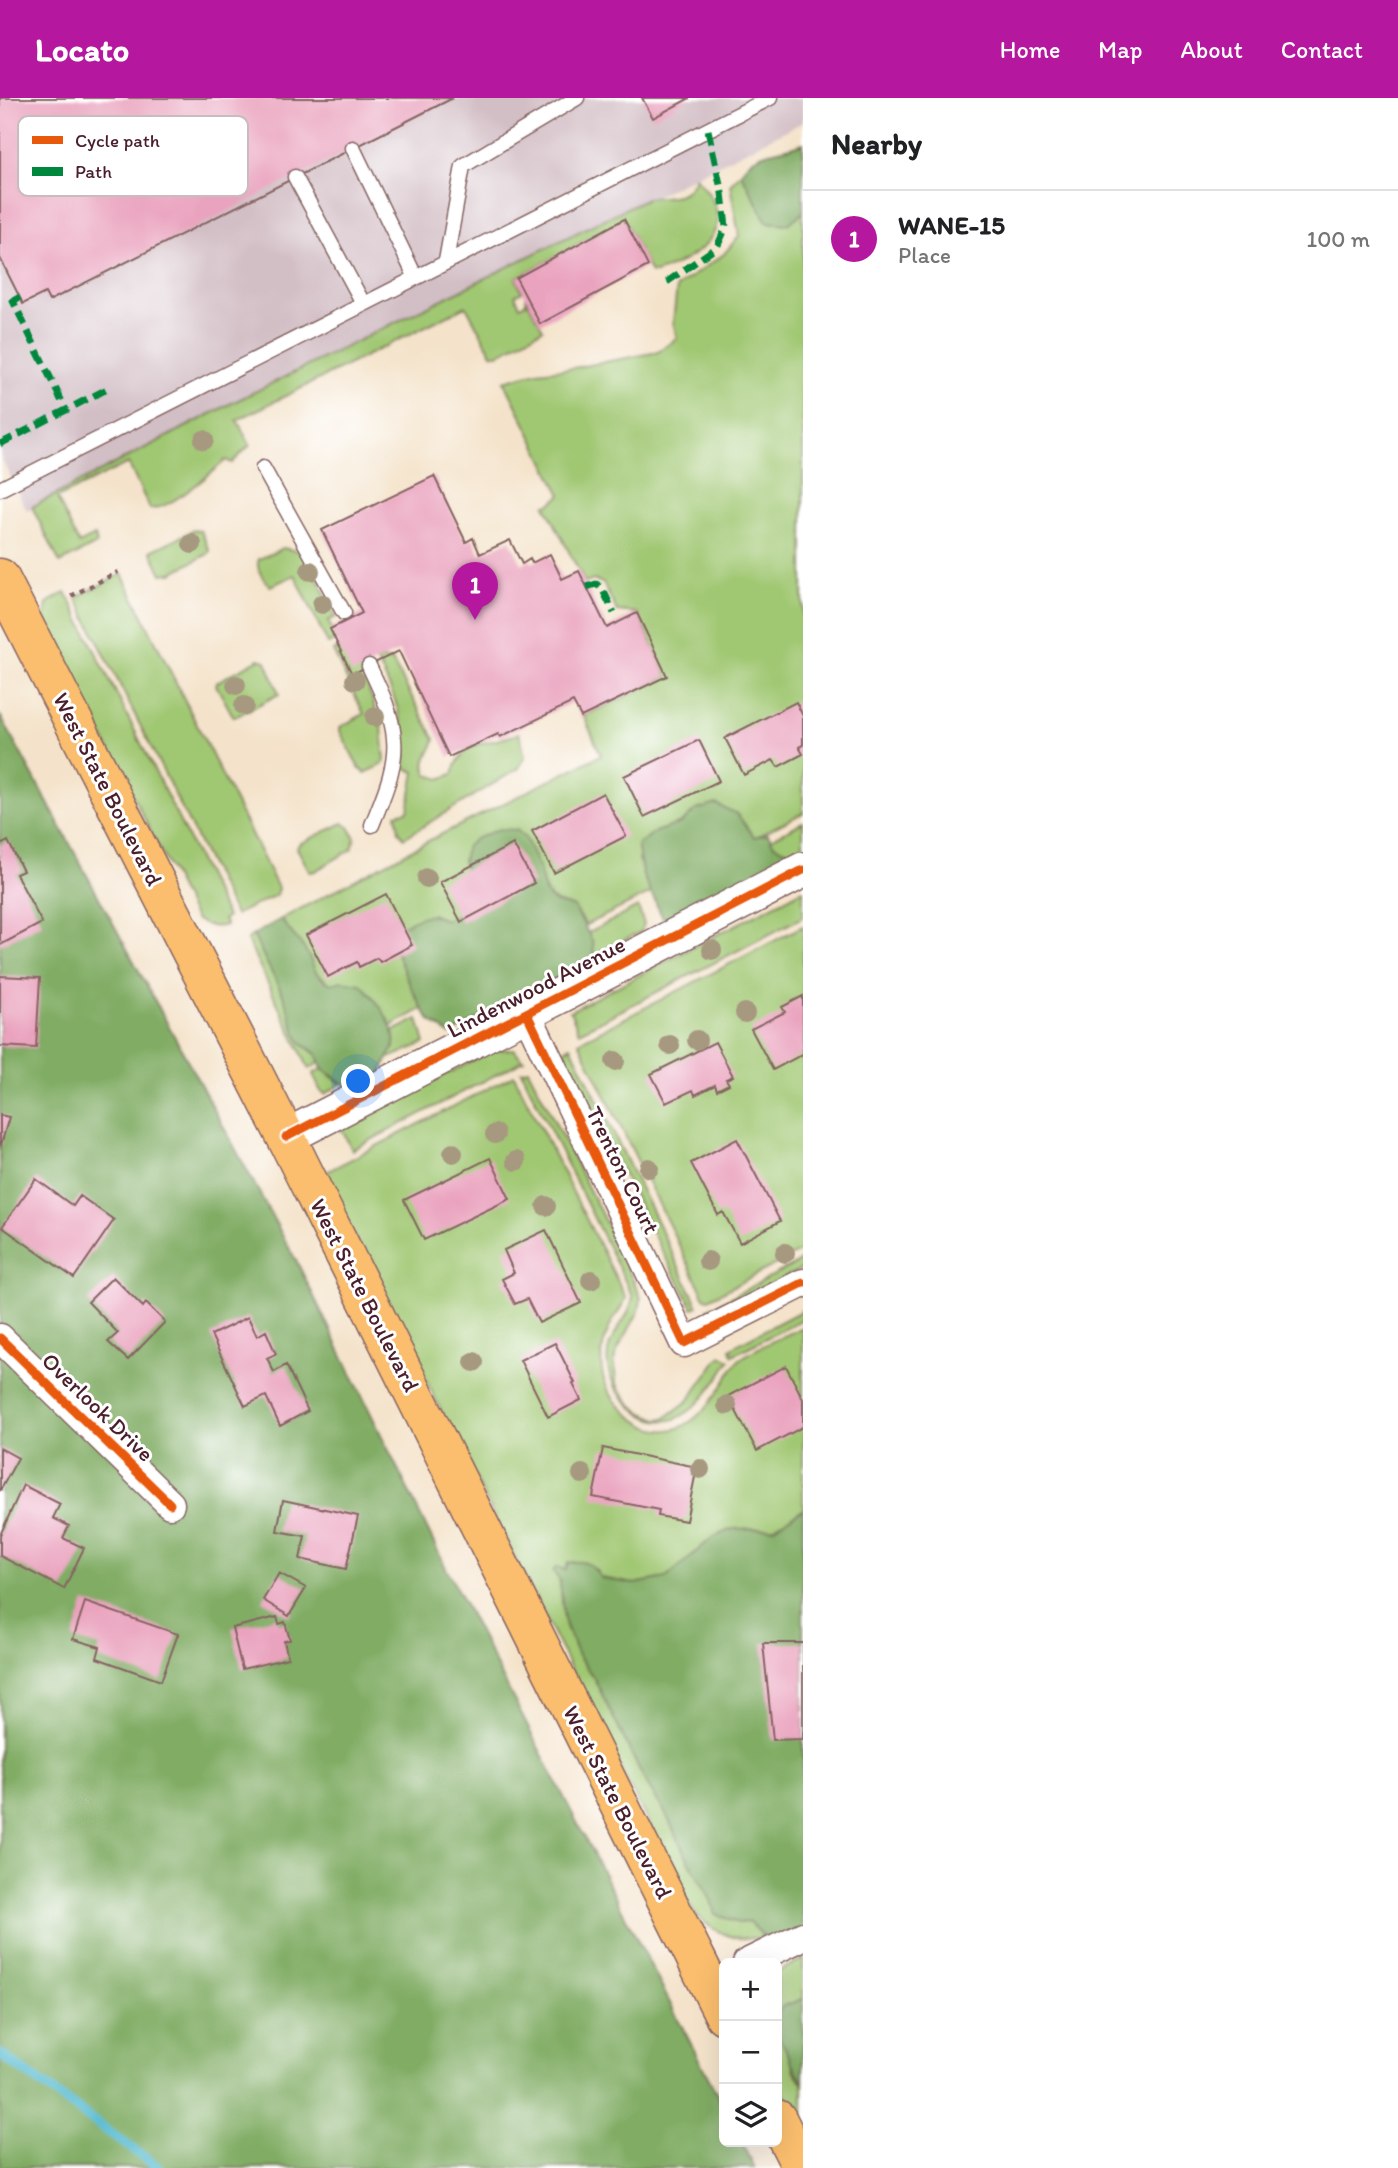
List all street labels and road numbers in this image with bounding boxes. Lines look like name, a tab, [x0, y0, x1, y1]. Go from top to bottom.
street label: West State Boulevard	[47, 688, 169, 890]
street label: Lindenwood Avenue	[442, 930, 630, 1044]
street label: Trenton Court	[580, 1102, 666, 1239]
street label: West State Boulevard	[304, 1194, 426, 1396]
street label: Overlook Drive	[36, 1346, 160, 1468]
street label: West State Boulevard	[557, 1701, 679, 1903]

